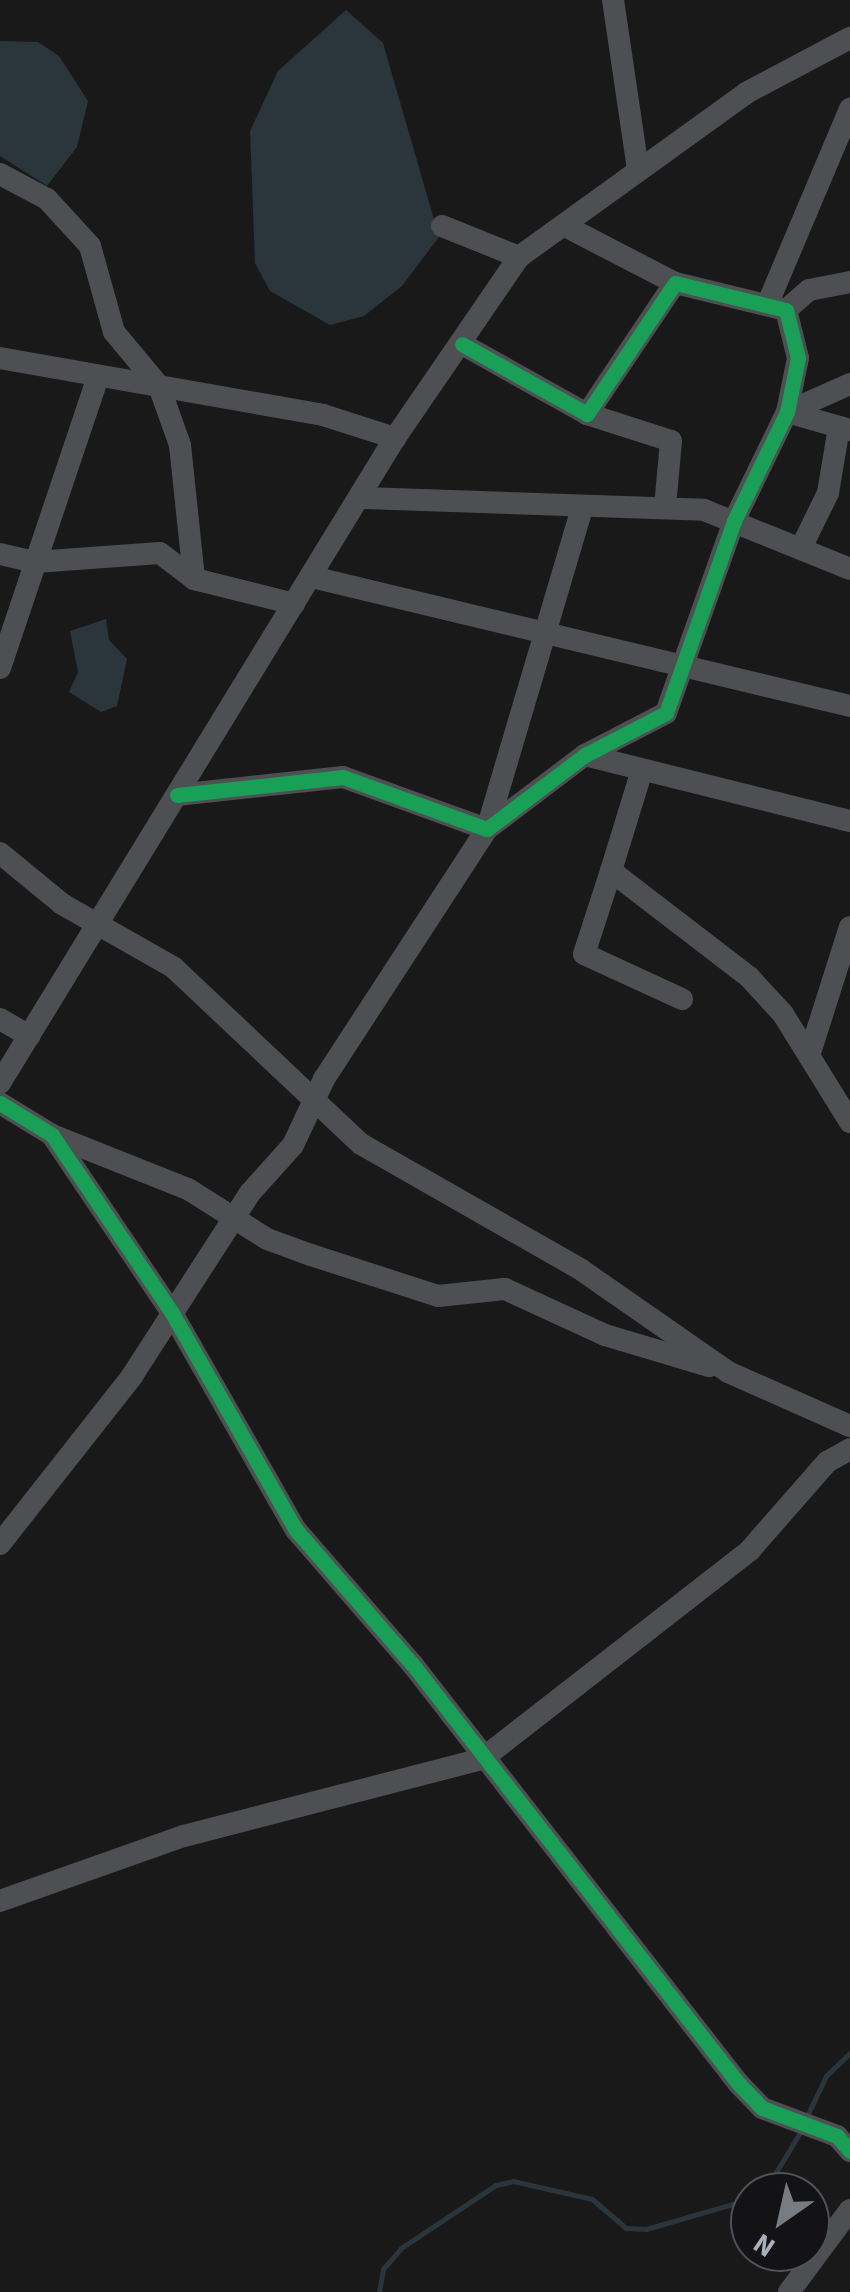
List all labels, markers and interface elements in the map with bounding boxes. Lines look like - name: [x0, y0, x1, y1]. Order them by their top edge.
- north arrow: [730, 2172, 830, 2272]
- text: N: [745, 2223, 783, 2267]

